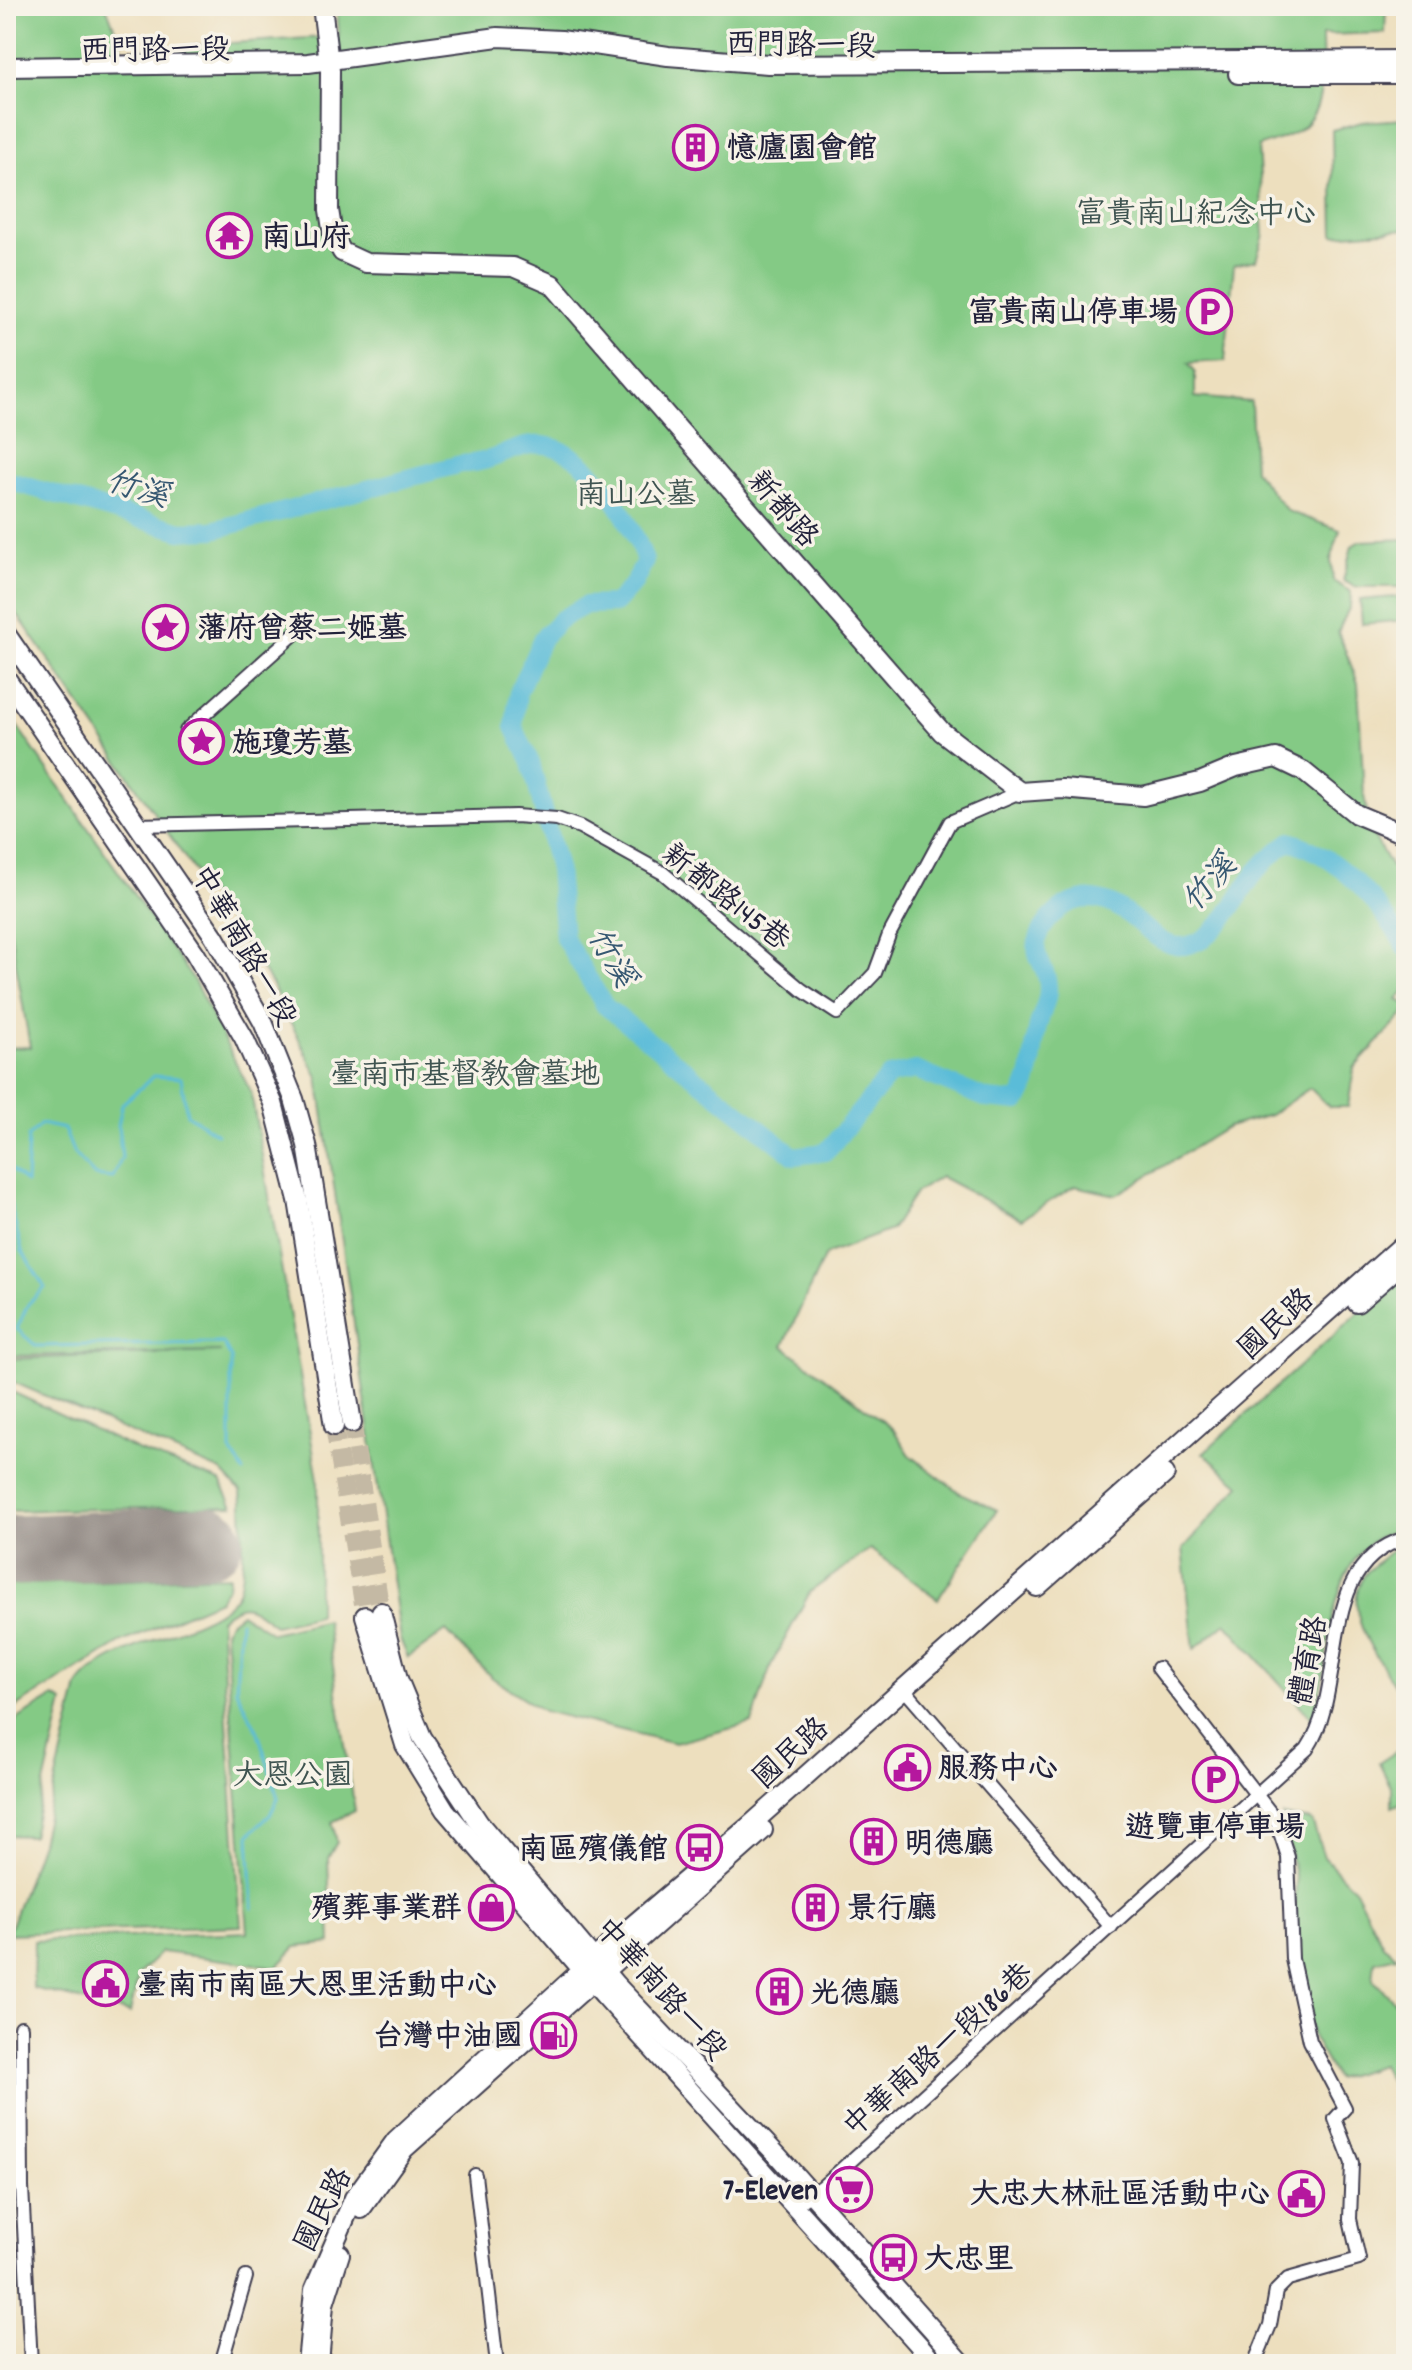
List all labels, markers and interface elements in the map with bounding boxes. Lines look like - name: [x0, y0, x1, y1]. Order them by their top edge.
- street label: 西門路一段: [726, 26, 876, 71]
- street label: 西門路一段: [80, 31, 230, 76]
- building icon: 憶廬園會館: [672, 123, 720, 171]
- place label: 憶廬園會館: [727, 130, 877, 173]
- park label: 富貴南山紀念中心: [1076, 195, 1316, 238]
- temple icon: 南山府: [206, 212, 254, 260]
- place label: 南山府: [261, 219, 351, 262]
- parking icon: 富貴南山停車場: [1185, 287, 1233, 335]
- place label: 富貴南山停車場: [968, 294, 1178, 337]
- water label: 竹溪: [100, 461, 176, 523]
- street label: 新都路: [735, 463, 826, 559]
- park label: 南山公墓: [576, 476, 696, 519]
- place icon: 藩府曾蔡二姬墓: [142, 603, 190, 651]
- place label: 藩府曾蔡二姬墓: [197, 610, 407, 653]
- place icon: 施瓊芳墓: [177, 718, 225, 766]
- place label: 施瓊芳墓: [232, 725, 352, 768]
- street label: 新都路145巷: [651, 836, 798, 964]
- water label: 竹溪: [1173, 845, 1251, 925]
- street label: 中華南路一段: [177, 859, 305, 1036]
- water label: 竹溪: [573, 919, 646, 1000]
- park label: 臺南市基督教會墓地: [330, 1056, 600, 1099]
- street label: 國民路: [1230, 1280, 1326, 1372]
- street label: 體育路: [1282, 1613, 1341, 1709]
- street label: 國民路: [745, 1709, 841, 1801]
- public building icon: 服務中心: [883, 1743, 931, 1791]
- place label: 服務中心: [938, 1750, 1058, 1793]
- parking icon: 遊覽車停車場: [1191, 1756, 1239, 1804]
- park label: 大恩公園: [233, 1757, 353, 1800]
- place label: 遊覽車停車場: [1125, 1809, 1305, 1852]
- building icon: 明德廳: [849, 1818, 897, 1866]
- bus stop icon: 南區殯儀館: [675, 1824, 723, 1872]
- place label: 明德廳: [904, 1825, 994, 1868]
- place label: 南區殯儀館: [518, 1831, 668, 1874]
- shop icon: 殯葬事業群: [468, 1883, 516, 1931]
- building icon: 景行廳: [792, 1883, 840, 1931]
- place label: 殯葬事業群: [311, 1890, 461, 1933]
- place label: 景行廳: [847, 1890, 937, 1933]
- street label: 中華南路一段: [582, 1910, 735, 2072]
- street label: 中華南路一段186巷: [835, 1955, 1045, 2150]
- public building icon: 臺南市南區大恩里活動中心: [82, 1960, 130, 2008]
- place label: 臺南市南區大恩里活動中心: [137, 1967, 497, 2010]
- building icon: 光德廳: [755, 1968, 803, 2016]
- place label: 光德廳: [810, 1975, 900, 2018]
- fuel station icon: 台灣中油國: [530, 2011, 578, 2059]
- place label: 台灣中油國: [373, 2018, 523, 2061]
- street label: 國民路: [286, 2161, 366, 2261]
- supermarket icon: 7-Eleven: [825, 2165, 873, 2213]
- public building icon: 大忠大林社區活動中心: [1277, 2169, 1325, 2217]
- place label: 7-Eleven: [723, 2172, 818, 2215]
- place label: 大忠大林社區活動中心: [970, 2176, 1270, 2219]
- bus stop icon: 大忠里: [869, 2234, 917, 2282]
- place label: 大忠里: [924, 2241, 1014, 2284]

